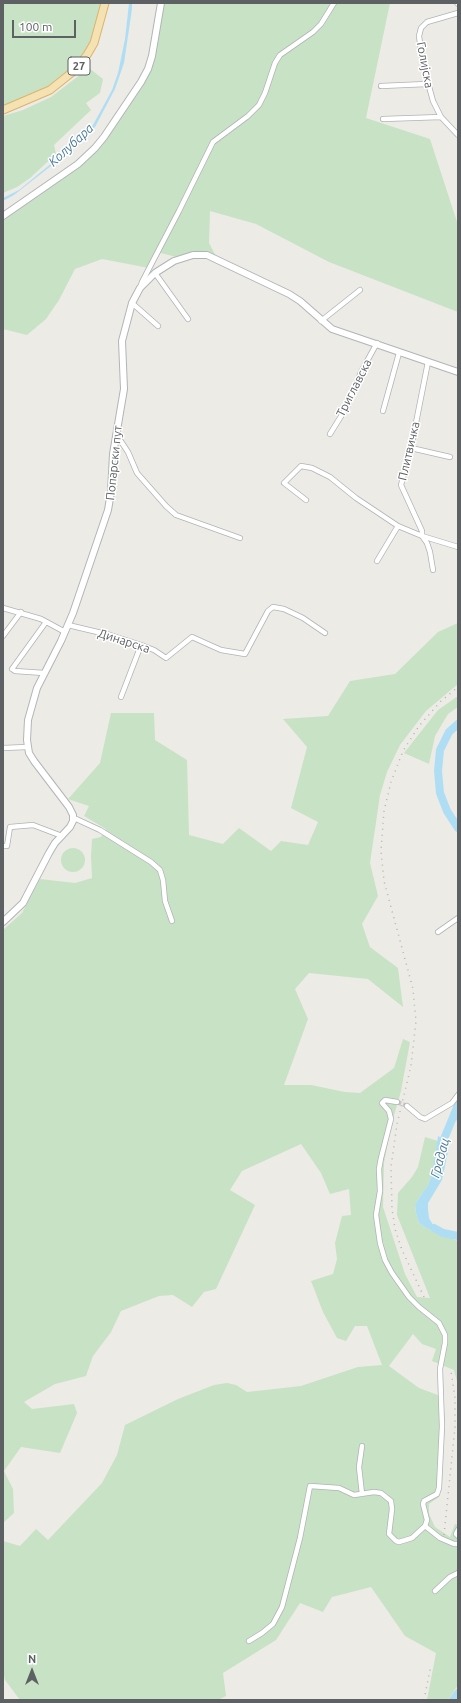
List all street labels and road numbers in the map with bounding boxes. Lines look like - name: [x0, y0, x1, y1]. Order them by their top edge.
- street label: Голијска: [413, 41, 437, 89]
- road number: 27: [68, 57, 90, 75]
- street label: Триглавска: [333, 357, 375, 419]
- street label: Плитвичка: [395, 420, 423, 482]
- street label: Попарски пут: [103, 425, 125, 501]
- street label: Динарска: [96, 626, 152, 656]

